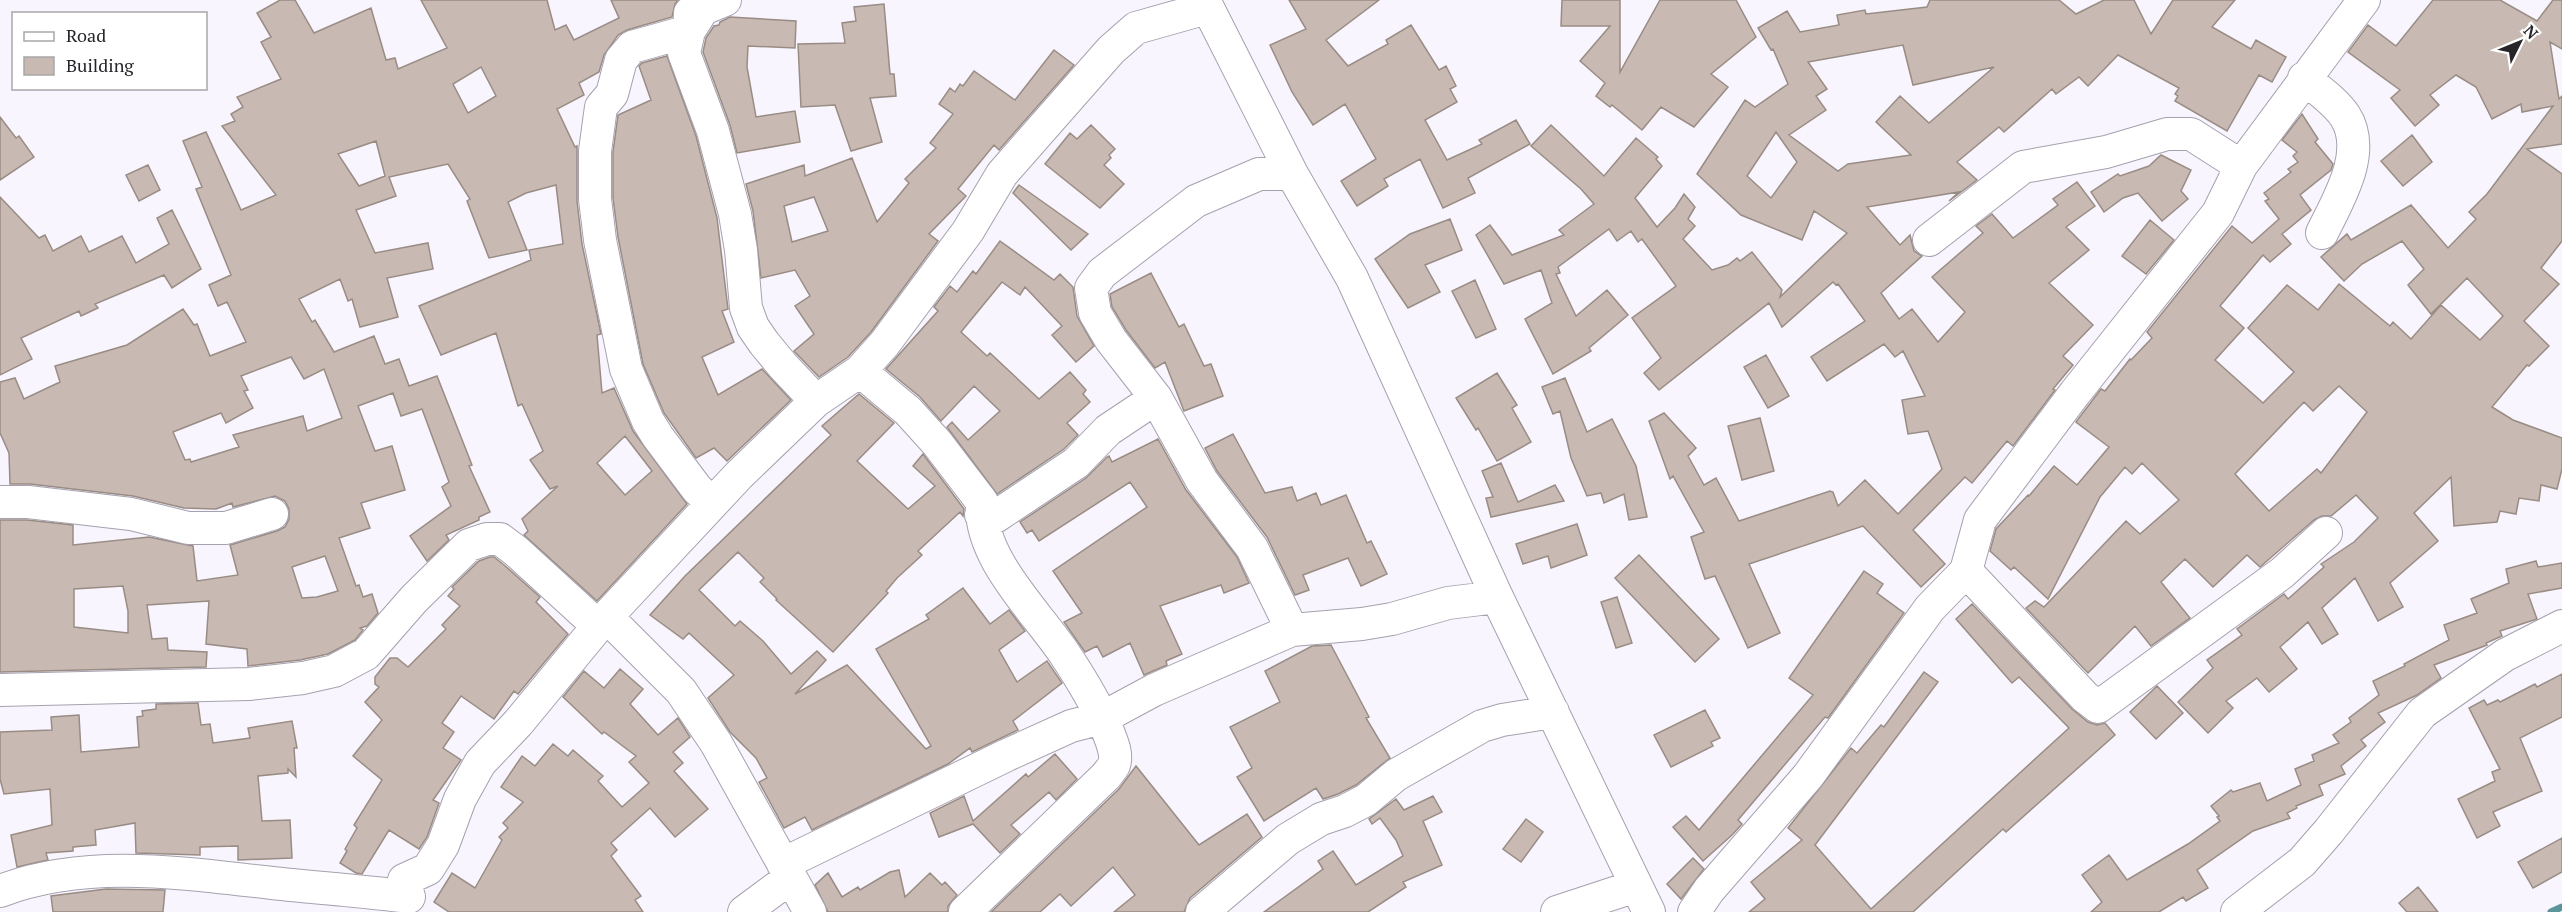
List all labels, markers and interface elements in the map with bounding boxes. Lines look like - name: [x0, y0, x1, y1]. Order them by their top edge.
- legend: [12, 12, 207, 90]
- north arrow: [2490, 12, 2550, 72]
- text: N: [2519, 20, 2543, 44]
- text: Road: [66, 23, 106, 47]
- text: Building: [66, 53, 134, 77]

